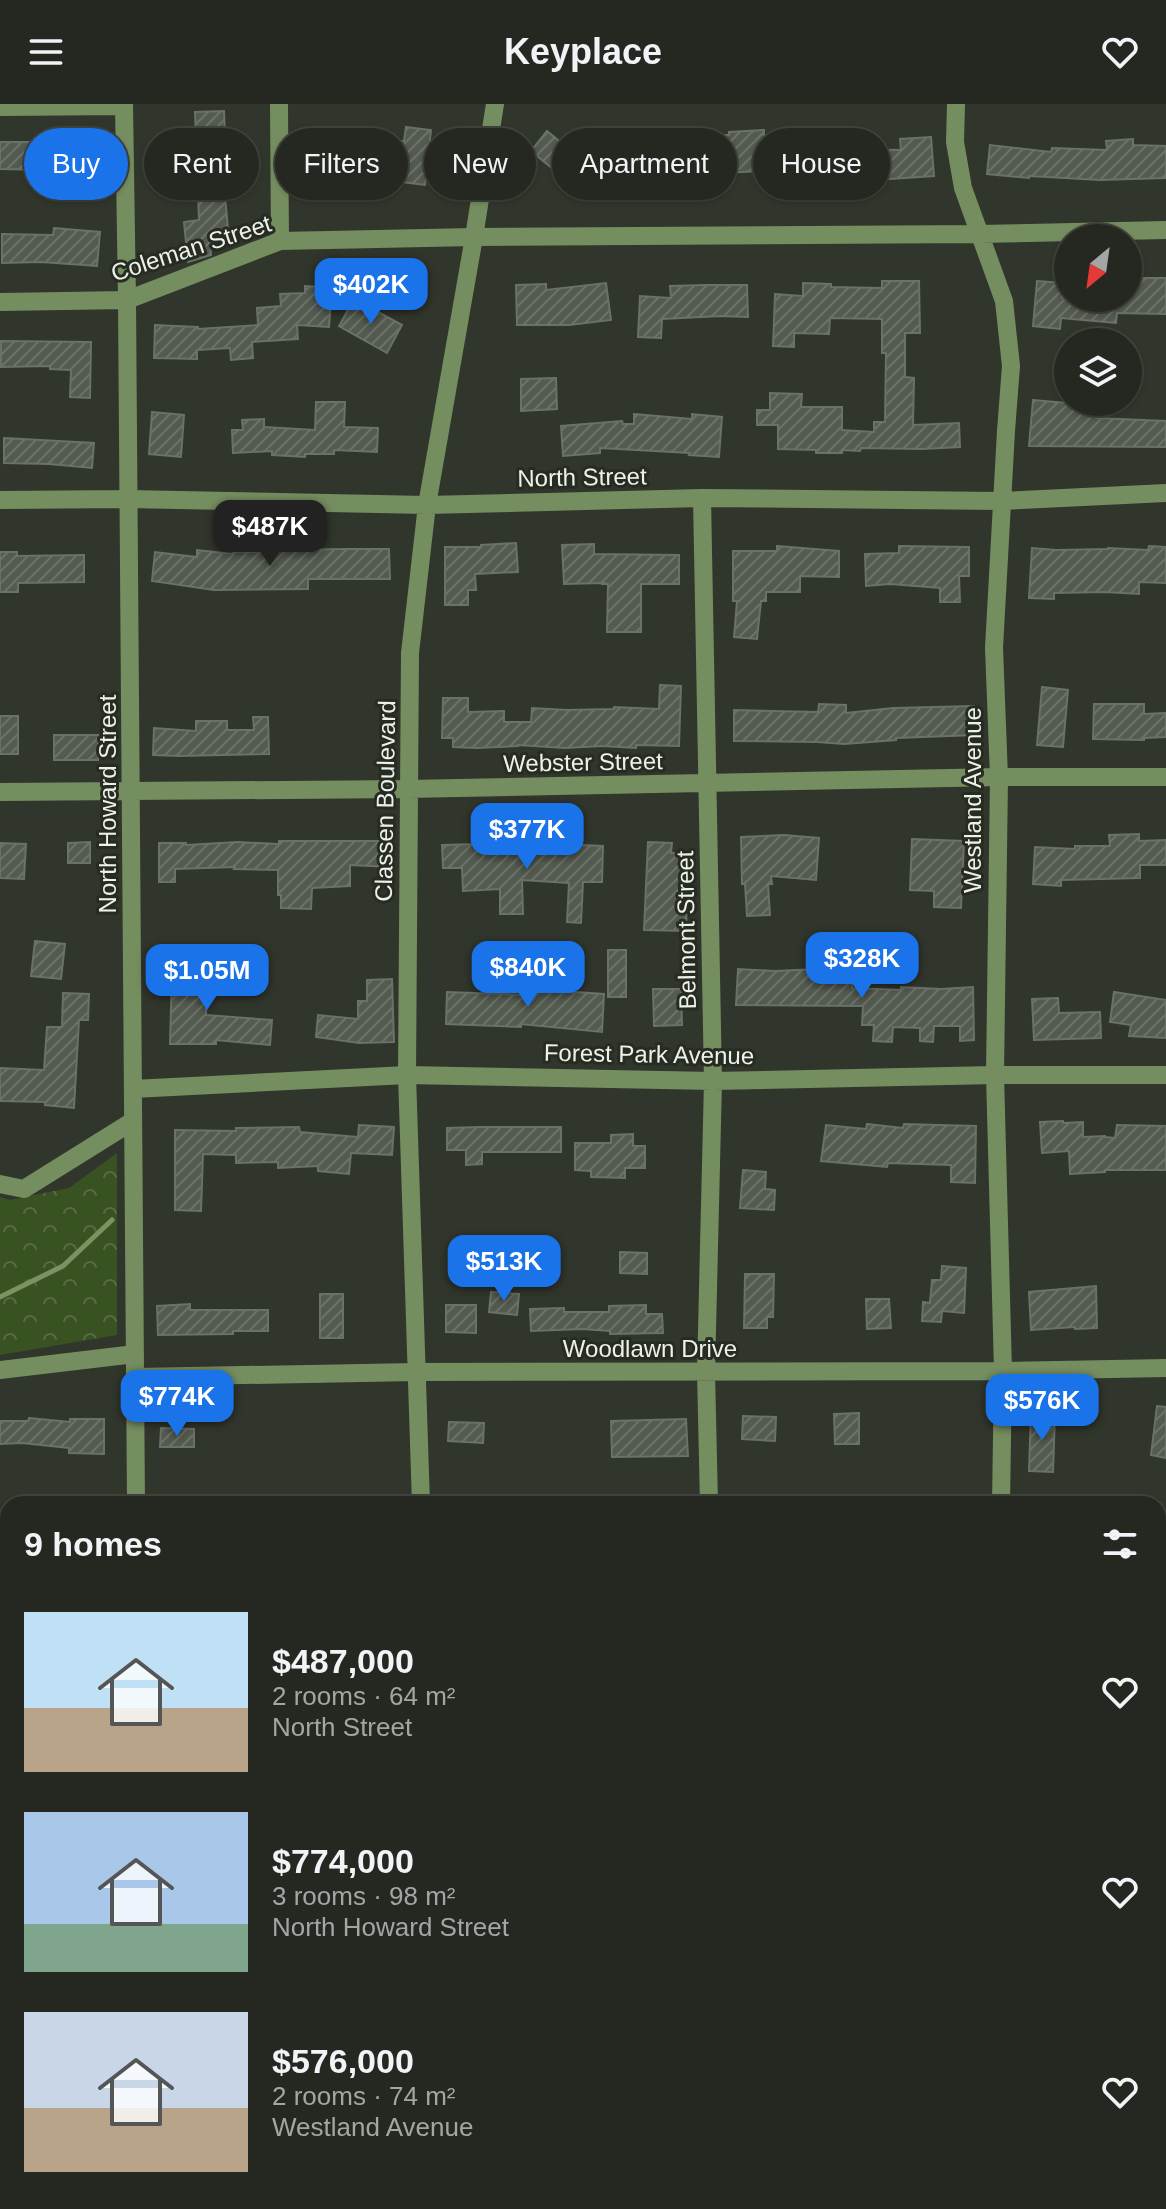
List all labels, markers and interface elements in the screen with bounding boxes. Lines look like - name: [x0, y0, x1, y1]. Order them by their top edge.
- icon: menu: [24, 30, 68, 74]
- icon: heart: [1098, 30, 1142, 74]
- text: Keyplace: [504, 31, 662, 72]
- chip: Buy: [24, 128, 128, 200]
- chip: Rent: [144, 128, 259, 200]
- chip: Filters: [275, 128, 408, 200]
- chip: New: [424, 128, 536, 200]
- chip: Apartment: [552, 128, 737, 200]
- chip: House: [753, 128, 890, 200]
- street label: Coleman Street: [108, 209, 275, 287]
- north arrow: [1054, 224, 1142, 312]
- map controls: [1054, 224, 1142, 416]
- pin: $402K: [315, 258, 427, 326]
- text: $402K: [333, 269, 409, 299]
- button: layers: [1054, 328, 1142, 416]
- street label: North Street: [517, 462, 647, 492]
- pin: $487K: [214, 500, 326, 568]
- text: $487K: [232, 511, 308, 541]
- street label: North Howard Street: [94, 694, 121, 913]
- street label: Classen Boulevard: [370, 700, 400, 902]
- street label: Westland Avenue: [959, 707, 986, 893]
- street label: Webster Street: [503, 747, 663, 777]
- pin: $377K: [471, 803, 583, 871]
- text: $377K: [489, 814, 565, 844]
- street label: Belmont Street: [671, 850, 701, 1010]
- pin: $328K: [806, 932, 918, 1000]
- pin: $840K: [472, 941, 584, 1009]
- text: $328K: [824, 943, 900, 973]
- pin: $1.05M: [142, 944, 272, 1012]
- text: $840K: [490, 952, 566, 982]
- text: $1.05M: [164, 955, 250, 985]
- street label: Forest Park Avenue: [544, 1039, 754, 1069]
- pin: $513K: [448, 1235, 560, 1303]
- text: $513K: [466, 1246, 542, 1276]
- street label: Woodlawn Drive: [563, 1335, 737, 1362]
- pin: $774K: [121, 1370, 233, 1438]
- pin: $576K: [986, 1374, 1098, 1442]
- text: $774K: [139, 1381, 215, 1411]
- text: $576K: [1004, 1385, 1080, 1415]
- icon: filters: [1098, 1522, 1142, 1566]
- text: 9 homes: [24, 1525, 162, 1563]
- text: $487,000: [272, 1642, 414, 1680]
- icon: home: [88, 1644, 184, 1740]
- icon: heart: [1098, 1670, 1142, 1714]
- text: 2 rooms · 64 m²: [272, 1681, 456, 1711]
- text: North Street: [272, 1712, 412, 1742]
- text: $774,000: [272, 1842, 414, 1880]
- icon: home: [88, 1844, 184, 1940]
- icon: heart: [1098, 1870, 1142, 1914]
- text: 3 rooms · 98 m²: [272, 1881, 456, 1911]
- text: North Howard Street: [272, 1912, 509, 1942]
- text: $576,000: [272, 2042, 414, 2080]
- icon: home: [88, 2044, 184, 2140]
- icon: heart: [1098, 2070, 1142, 2114]
- text: 2 rooms · 74 m²: [272, 2081, 456, 2111]
- text: Westland Avenue: [272, 2112, 473, 2142]

